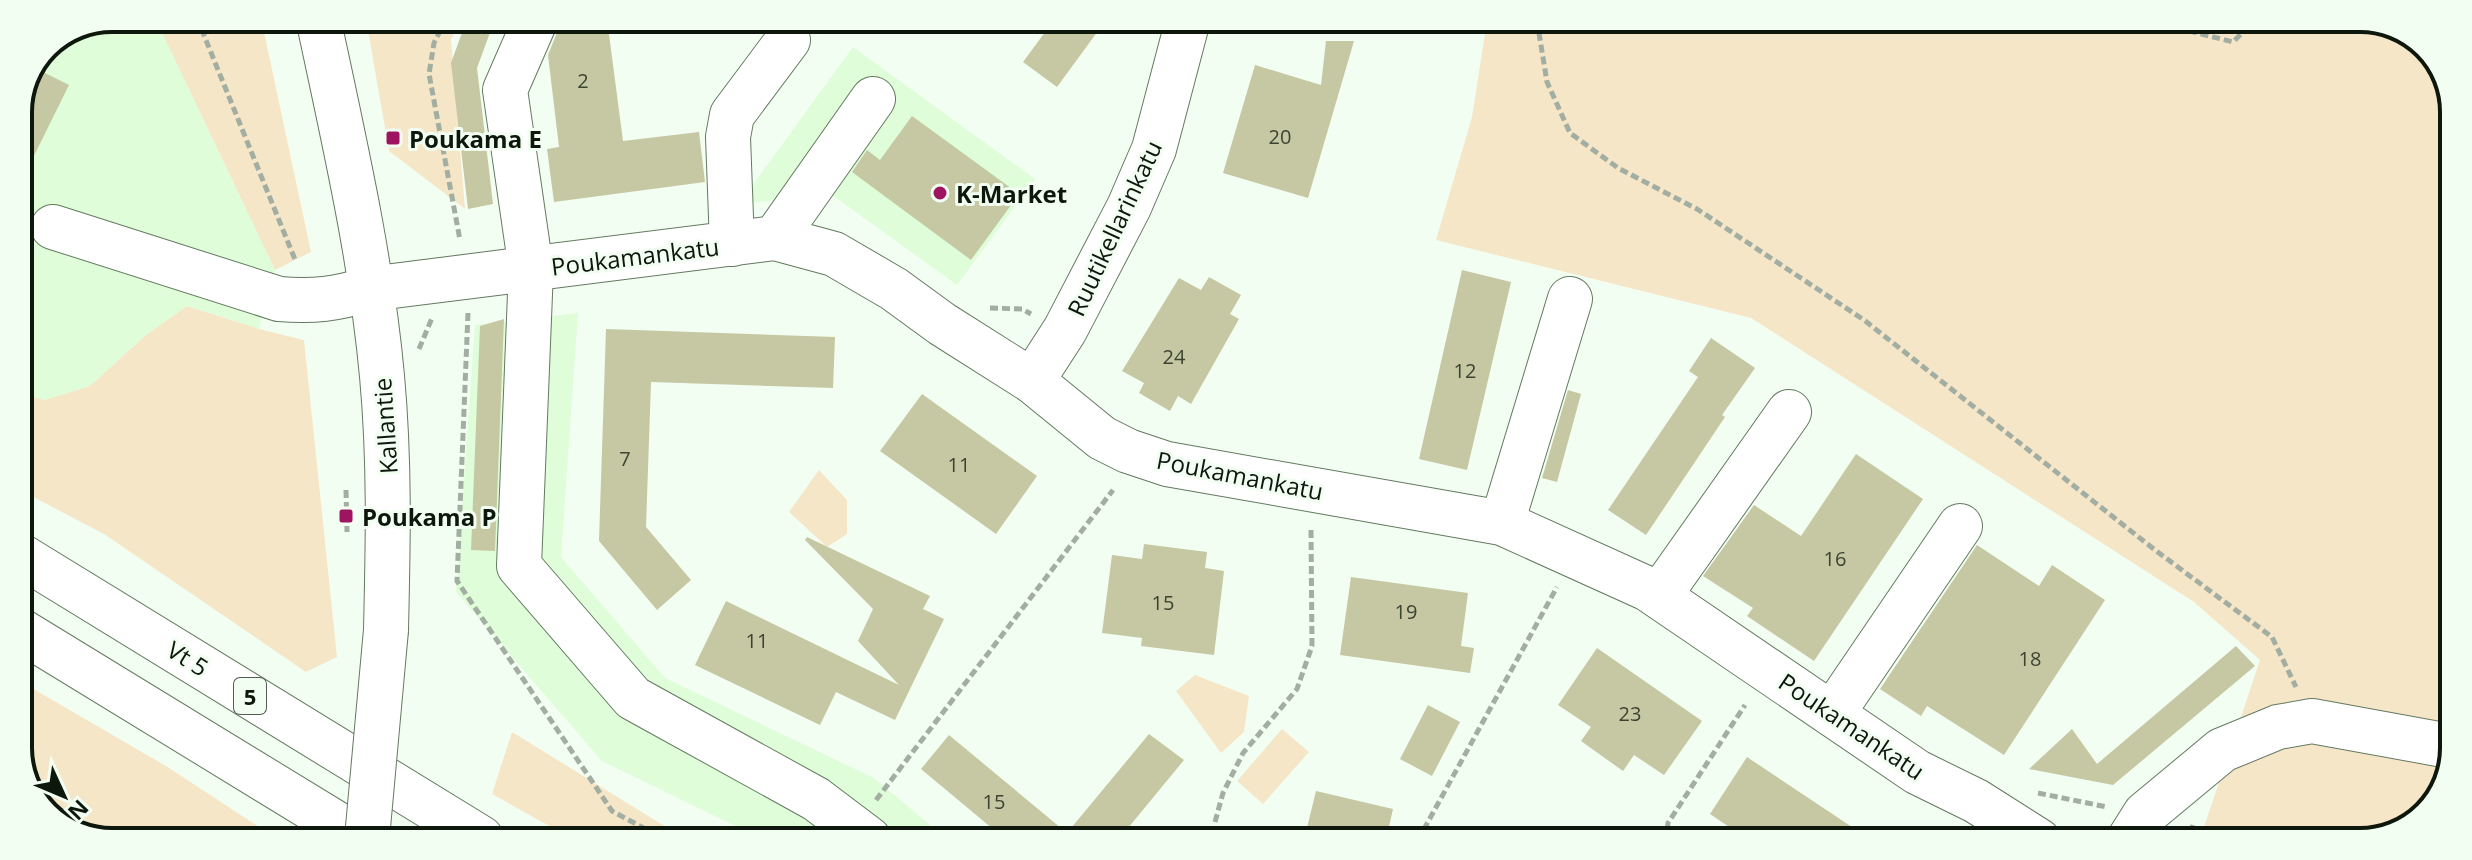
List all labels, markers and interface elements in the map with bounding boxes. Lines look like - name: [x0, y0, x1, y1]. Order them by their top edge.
- house number: 2: [577, 67, 589, 94]
- place label: Poukama E: [409, 122, 542, 155]
- house number: 20: [1269, 123, 1291, 150]
- marker: Poukama E: [384, 129, 402, 147]
- street label: Ruutikellarinkatu: [1059, 135, 1169, 321]
- place label: K-Market: [956, 177, 1067, 210]
- marker: K-Market: [931, 184, 949, 202]
- street label: Poukamankatu: [549, 229, 721, 283]
- house number: 24: [1163, 343, 1186, 370]
- house number: 12: [1454, 357, 1476, 384]
- street label: Kallantie: [365, 377, 405, 475]
- street label: Poukamankatu: [1154, 443, 1326, 507]
- house number: 7: [619, 445, 631, 472]
- house number: 11: [948, 451, 970, 478]
- place label: Poukama P: [362, 500, 496, 533]
- marker: Poukama P: [337, 507, 355, 525]
- house number: 16: [1824, 545, 1846, 572]
- house number: 15: [1152, 589, 1174, 616]
- house number: 19: [1395, 598, 1417, 625]
- house number: 11: [746, 627, 768, 654]
- street label: Vt 5: [161, 633, 215, 683]
- house number: 18: [2019, 645, 2041, 672]
- street label: Poukamankatu: [1773, 665, 1931, 787]
- road number: 5: [234, 678, 266, 714]
- house number: 23: [1619, 700, 1641, 727]
- north arrow: [24, 756, 104, 836]
- house number: 15: [983, 788, 1005, 815]
- text: N: [62, 794, 96, 827]

